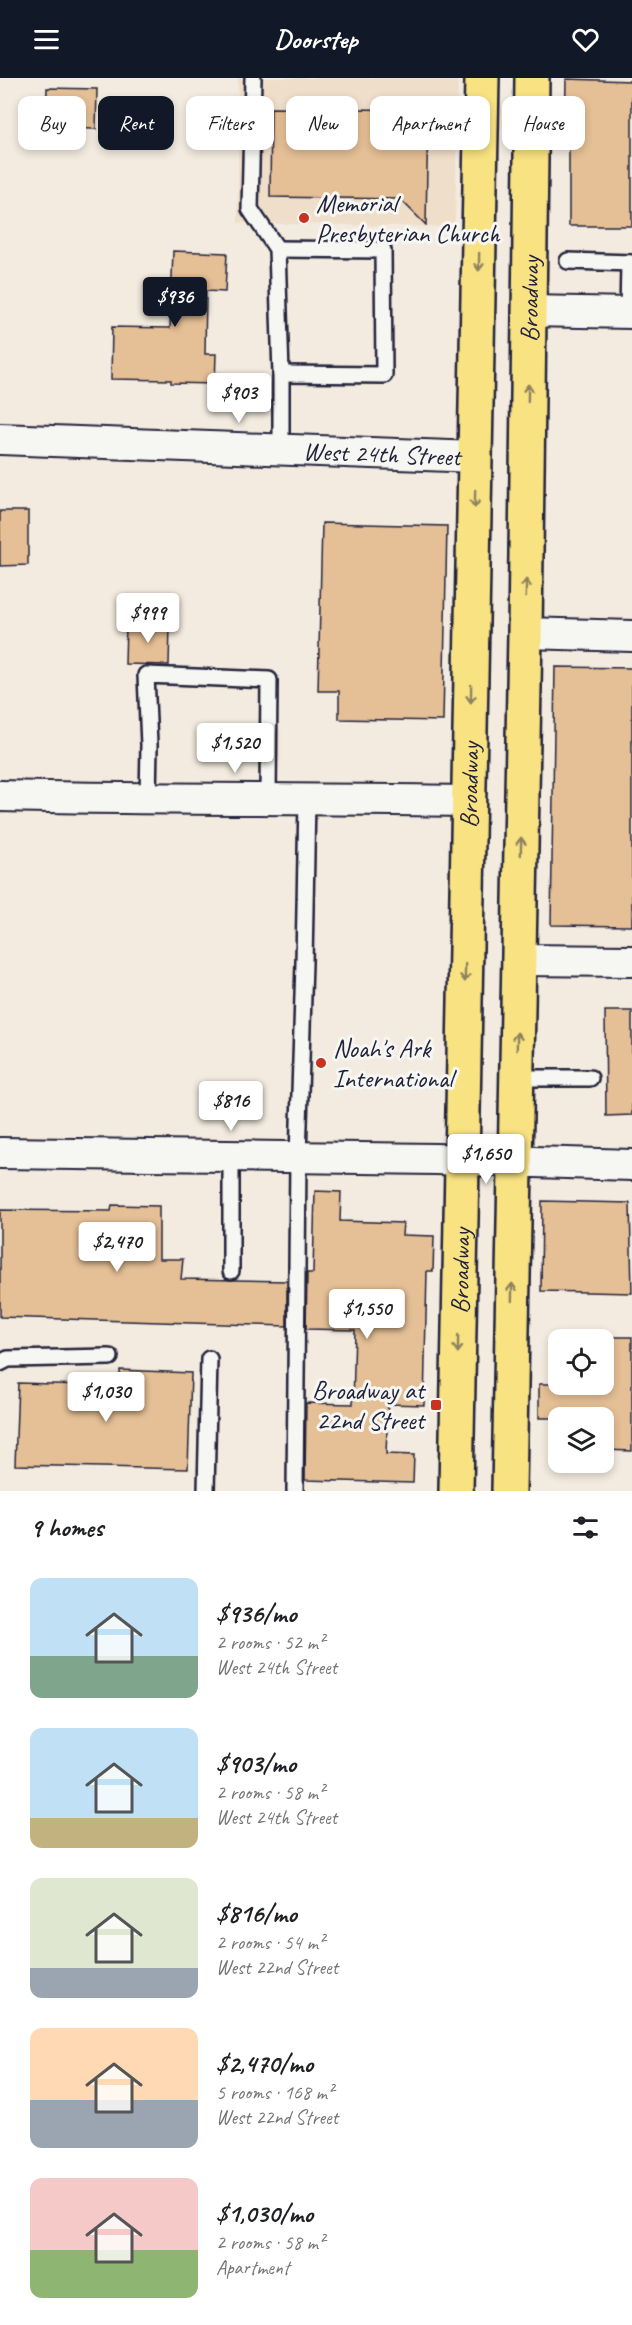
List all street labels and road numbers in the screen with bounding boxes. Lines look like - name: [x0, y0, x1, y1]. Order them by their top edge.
- street label: Broadway: [512, 254, 546, 342]
- street label: West 24th Street: [302, 434, 463, 473]
- street label: Broadway: [452, 740, 486, 828]
- street label: Broadway: [443, 1226, 477, 1314]

